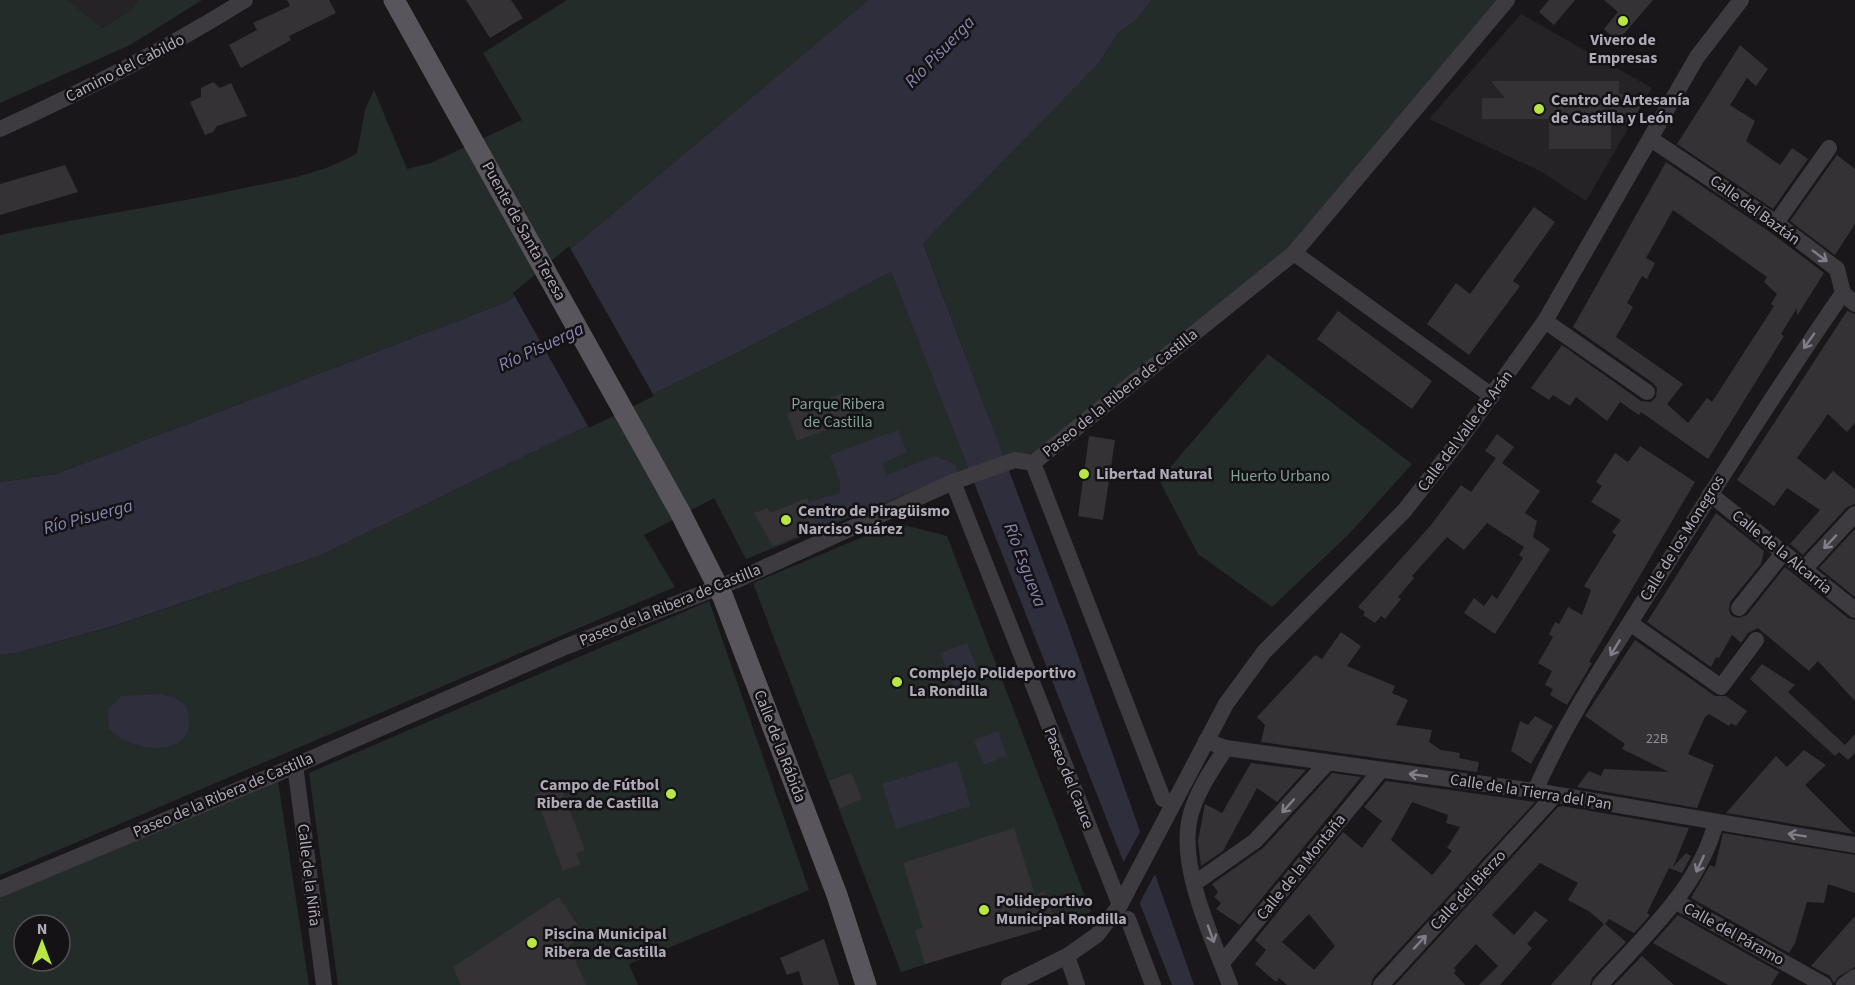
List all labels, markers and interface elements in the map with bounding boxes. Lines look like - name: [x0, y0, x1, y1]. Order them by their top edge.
- water label: Río Pisuerga: [899, 10, 981, 94]
- marker: Vivero de Empresas: [1616, 14, 1630, 28]
- street label: Camino del Cabildo: [62, 29, 188, 107]
- place label: Vivero de Empresas: [1589, 29, 1657, 69]
- place label: Centro de Artesanía de Castilla y León: [1551, 89, 1690, 129]
- marker: Centro de Artesanía de Castilla y León: [1532, 102, 1546, 116]
- street label: Puente de Santa Teresa: [477, 157, 571, 305]
- street label: Calle del Baztán: [1705, 170, 1805, 250]
- one-way arrow: [1811, 250, 1827, 263]
- water label: Río Pisuerga: [494, 316, 588, 378]
- street label: Paseo de la Ribera de Castilla: [1038, 323, 1202, 463]
- one-way arrow: [1803, 333, 1816, 350]
- street label: Calle del Valle de Arán: [1412, 366, 1518, 496]
- park label: Parque Ribera de Castilla: [791, 393, 885, 433]
- place label: Libertad Natural: [1096, 463, 1212, 485]
- park label: Huerto Urbano: [1230, 465, 1330, 487]
- marker: Libertad Natural: [1077, 467, 1091, 481]
- street label: Calle de los Monegros: [1634, 471, 1730, 605]
- water label: Río Pisuerga: [40, 493, 136, 541]
- place label: Centro de Piragüismo Narciso Suárez: [798, 500, 950, 540]
- street label: Calle de la Alcarria: [1727, 505, 1837, 599]
- marker: Centro de Piragüismo Narciso Suárez: [779, 513, 793, 527]
- water label: Río Esgueva: [997, 519, 1053, 611]
- one-way arrow: [1822, 534, 1837, 549]
- street label: Paseo de la Ribera de Castilla: [576, 559, 764, 651]
- one-way arrow: [1609, 639, 1621, 656]
- place label: Complejo Polideportivo La Rondilla: [909, 662, 1076, 702]
- marker: Complejo Polideportivo La Rondilla: [890, 675, 904, 689]
- street label: Calle de la Rábida: [748, 687, 812, 805]
- street label: Paseo del Cauce: [1039, 724, 1099, 832]
- house number: 22B: [1646, 729, 1668, 749]
- street label: Paseo de la Ribera de Castilla: [130, 747, 316, 843]
- street label: Calle de la Tierra del Pan: [1448, 768, 1614, 816]
- one-way arrow: [1409, 770, 1428, 781]
- place label: Campo de Fútbol Ribera de Castilla: [536, 774, 659, 814]
- marker: Campo de Fútbol Ribera de Castilla: [664, 787, 678, 801]
- one-way arrow: [1281, 799, 1295, 814]
- street label: Calle de la Montaña: [1251, 809, 1351, 925]
- street label: Calle de la Niña: [292, 823, 326, 927]
- one-way arrow: [1788, 830, 1808, 841]
- street label: Calle del Bierzo: [1425, 845, 1511, 935]
- one-way arrow: [1694, 854, 1705, 873]
- place label: Polideportivo Municipal Rondilla: [996, 890, 1127, 930]
- street label: Calle del Páramo: [1680, 897, 1788, 971]
- marker: Polideportivo Municipal Rondilla: [977, 903, 991, 917]
- north arrow: [12, 913, 72, 973]
- text: N: [37, 918, 47, 940]
- place label: Piscina Municipal Ribera de Castilla: [544, 923, 667, 963]
- one-way arrow: [1207, 924, 1218, 943]
- one-way arrow: [1413, 935, 1427, 950]
- marker: Piscina Municipal Ribera de Castilla: [525, 936, 539, 950]

